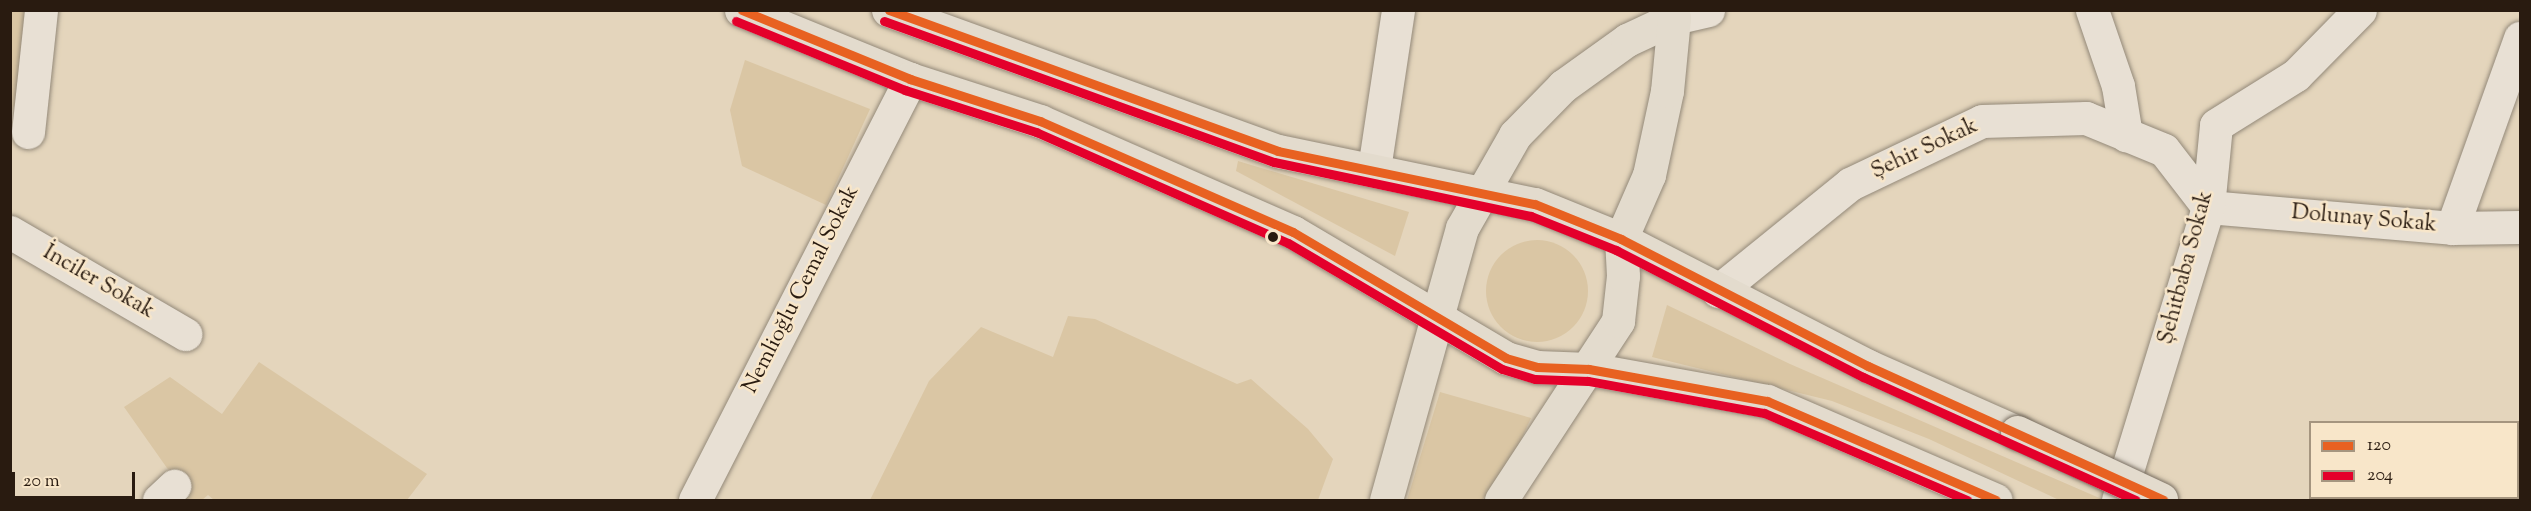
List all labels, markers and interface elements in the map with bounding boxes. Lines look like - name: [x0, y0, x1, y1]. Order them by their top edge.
- street label: Şehir Sokak: [1868, 114, 1982, 186]
- street label: Nemlioğlu Cemal Sokak: [738, 182, 866, 398]
- street label: Şehitbaba Sokak: [2154, 188, 2220, 348]
- street label: Dolunay Sokak: [2290, 201, 2438, 239]
- unlabelled marker: [1267, 231, 1279, 243]
- street label: İnciler Sokak: [38, 240, 158, 326]
- legend: [2309, 421, 2519, 499]
- text: 120: [2367, 433, 2391, 459]
- scale bar: [15, 460, 138, 498]
- text: 204: [2367, 463, 2393, 489]
- text: 20 m: [23, 469, 60, 495]

